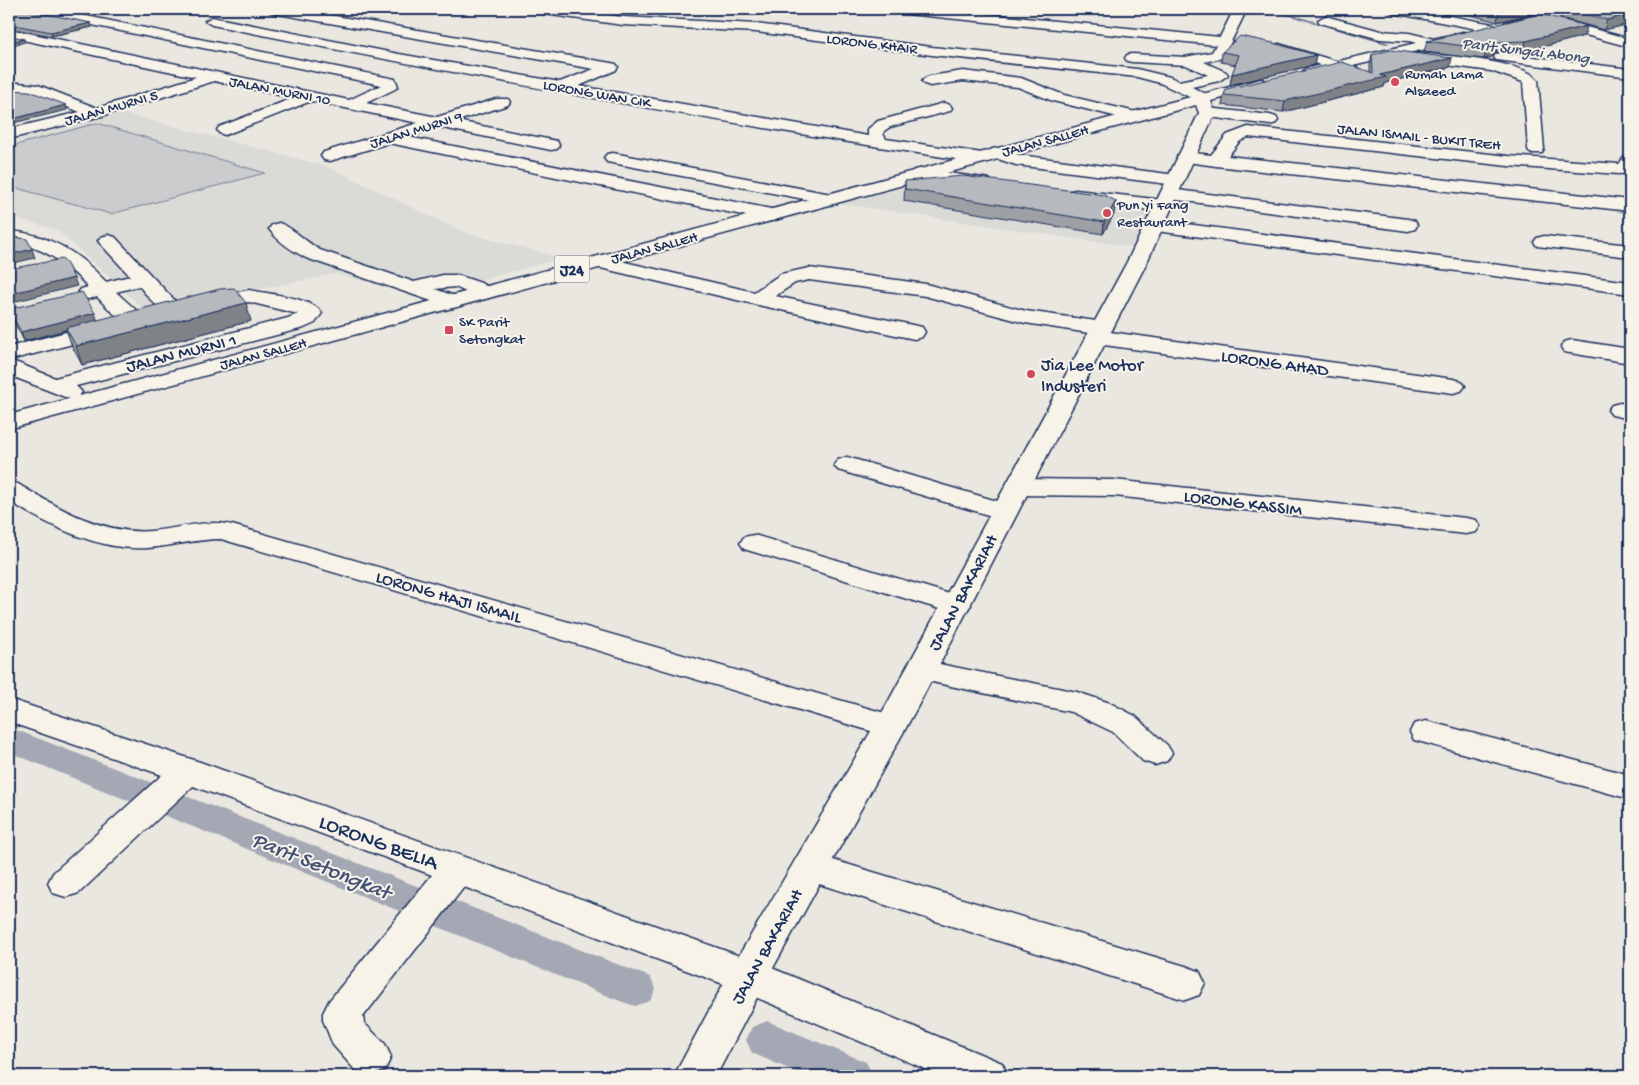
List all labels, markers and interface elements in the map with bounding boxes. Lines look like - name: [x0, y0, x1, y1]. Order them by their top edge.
- street label: LORONG KHAIR: [825, 30, 919, 60]
- water label: Parit Sungai Abong: [1461, 35, 1591, 70]
- place label: Rumah Lama Alsaeed: [1405, 66, 1484, 101]
- street label: JALAN MURNI 10: [227, 73, 332, 111]
- marker: Rumah Lama Alsaeed: [1389, 76, 1401, 88]
- street label: LORONG WAN CIK: [541, 77, 654, 114]
- street label: JALAN MURNI 5: [63, 87, 160, 131]
- street label: JALAN MURNI 9: [368, 108, 466, 154]
- street label: JALAN ISMAIL - BUKIT TREH: [1336, 120, 1502, 156]
- street label: JALAN SALLEH: [1000, 122, 1091, 162]
- place label: Pun Yi Fang Restaurant: [1116, 197, 1188, 232]
- marker: Pun Yi Fang Restaurant: [1101, 207, 1113, 219]
- street label: JALAN SALLEH: [609, 229, 700, 269]
- road number: J24: [554, 255, 590, 282]
- place label: SK Parit Setongkat: [459, 314, 526, 349]
- marker: SK Parit Setongkat: [443, 324, 455, 336]
- street label: JALAN MURNI 1: [124, 331, 239, 378]
- street label: JALAN SALLEH: [218, 335, 309, 375]
- street label: LORONG AHAD: [1220, 347, 1330, 382]
- place label: Jia Lee Motor Industeri: [1041, 356, 1145, 398]
- marker: Jia Lee Motor Industeri: [1025, 368, 1037, 380]
- street label: LORONG KASSIM: [1182, 487, 1304, 522]
- street label: JALAN BAKARIAH: [925, 531, 1004, 655]
- street label: LORONG HAJI ISMAIL: [373, 568, 525, 630]
- street label: LORONG BELIA: [315, 811, 442, 878]
- water label: Parit Setongkat: [247, 828, 397, 909]
- street label: JALAN BAKARIAH: [728, 885, 809, 1008]

